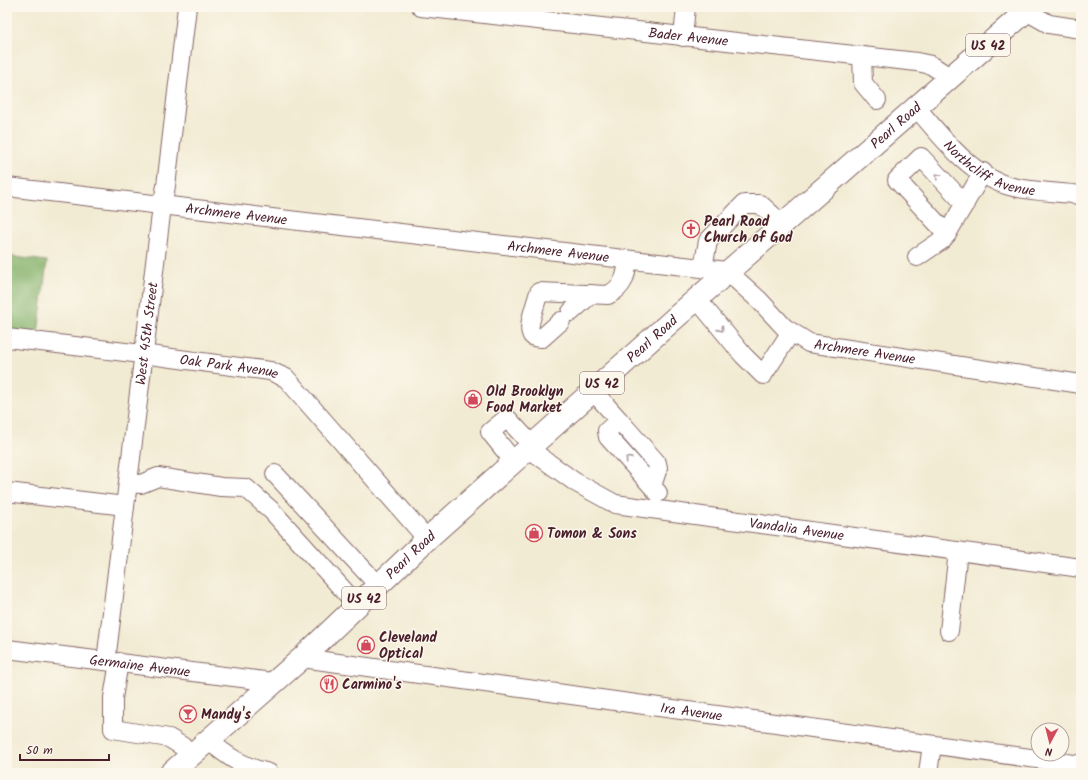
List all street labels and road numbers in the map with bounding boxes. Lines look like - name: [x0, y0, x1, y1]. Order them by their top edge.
- street label: Bader Avenue: [647, 22, 730, 53]
- road number: US 42: [966, 34, 1010, 56]
- street label: Pearl Road: [866, 97, 928, 155]
- street label: Northcliff Avenue: [938, 135, 1037, 203]
- street label: Archmere Avenue: [184, 198, 289, 232]
- street label: Archmere Avenue: [506, 235, 611, 269]
- street label: West 45th Street: [130, 280, 165, 386]
- street label: Pearl Road: [622, 310, 684, 368]
- street label: Archmere Avenue: [812, 334, 917, 371]
- street label: Oak Park Avenue: [178, 349, 283, 386]
- road number: US 42: [580, 372, 624, 394]
- street label: Vandalia Avenue: [748, 513, 846, 547]
- street label: Pearl Road: [381, 525, 442, 585]
- road number: US 42: [342, 587, 386, 609]
- street label: Germaine Avenue: [88, 649, 192, 684]
- street label: Ira Avenue: [659, 697, 724, 728]

